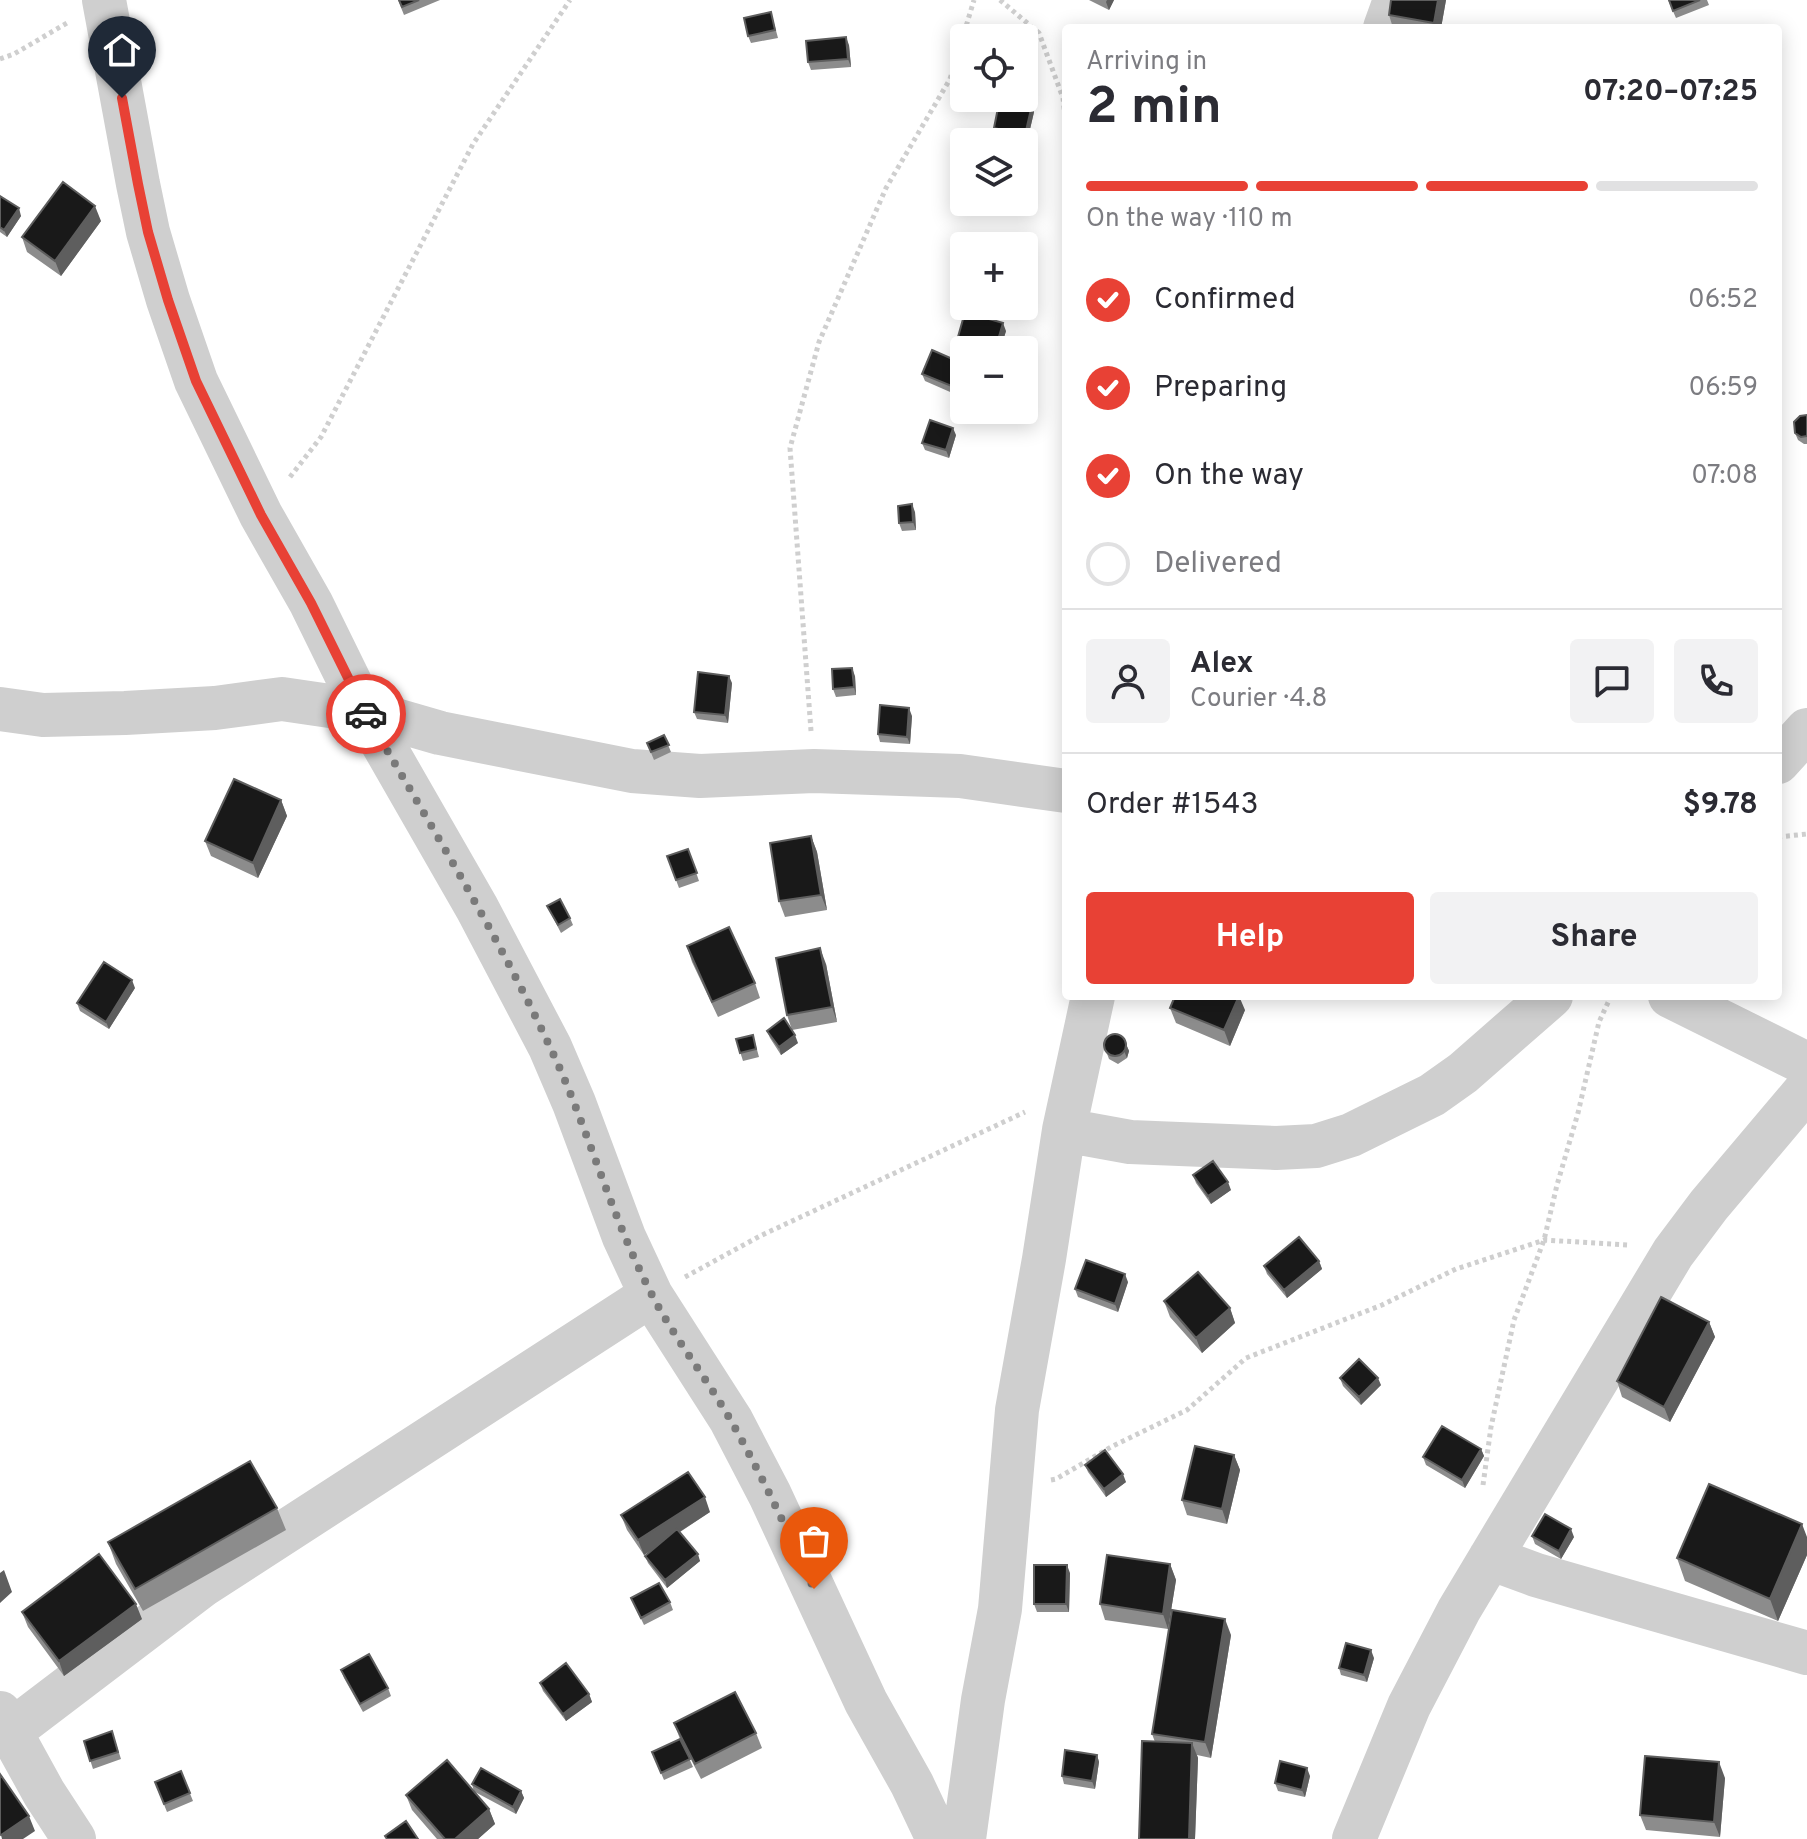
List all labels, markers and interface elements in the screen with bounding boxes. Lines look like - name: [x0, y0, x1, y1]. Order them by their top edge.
- pin: [88, 16, 156, 98]
- map controls: [950, 24, 1038, 424]
- button: locate: [950, 24, 1038, 112]
- icon: home: [100, 28, 144, 72]
- text: Arriving in: [1086, 46, 1207, 79]
- text: 07:20–07:25: [1583, 74, 1758, 111]
- text: 2 min: [1086, 76, 1222, 142]
- button: layers: [950, 128, 1038, 216]
- text: On the way · 110 m: [1086, 203, 1292, 236]
- button: +: [950, 232, 1038, 320]
- icon: check: [1086, 278, 1130, 322]
- text: Confirmed: [1154, 282, 1296, 319]
- text: 06:52: [1688, 284, 1758, 317]
- button: −: [950, 336, 1038, 424]
- icon: check: [1086, 366, 1130, 410]
- text: Preparing: [1154, 370, 1287, 407]
- text: 06:59: [1689, 372, 1758, 405]
- icon: check: [1086, 454, 1130, 498]
- text: On the way: [1154, 458, 1304, 495]
- text: 07:08: [1691, 460, 1758, 493]
- text: Delivered: [1154, 546, 1282, 583]
- button: person: [1086, 639, 1170, 723]
- button: chat: [1570, 639, 1654, 723]
- button: phone: [1674, 639, 1758, 723]
- text: Alex: [1190, 646, 1254, 683]
- courier: [326, 674, 406, 754]
- text: Courier · 4.8: [1190, 683, 1327, 716]
- icon: car: [344, 692, 388, 736]
- text: Order #1543: [1086, 787, 1259, 824]
- text: $9.78: [1683, 787, 1758, 824]
- button: Help: [1086, 892, 1414, 984]
- button: Share: [1430, 892, 1758, 984]
- pin: [780, 1507, 848, 1589]
- icon: bag: [792, 1519, 836, 1563]

